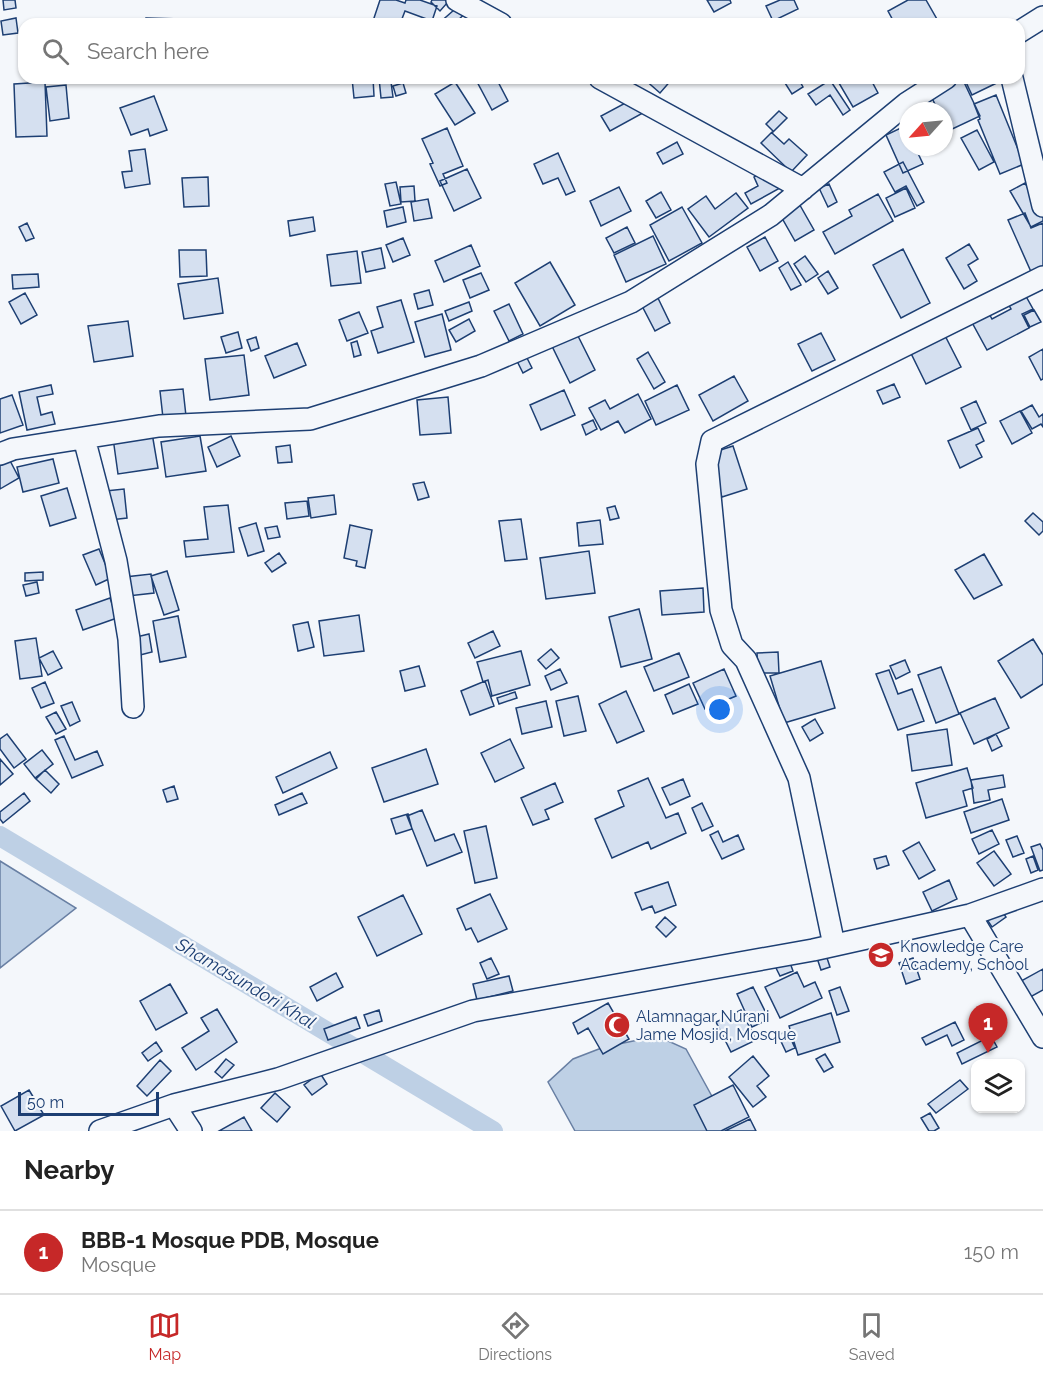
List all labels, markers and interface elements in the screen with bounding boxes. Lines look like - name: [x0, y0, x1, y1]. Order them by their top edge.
- search box: [18, 18, 1025, 84]
- icon: search: [39, 35, 72, 68]
- text: Search here: [87, 38, 209, 64]
- north arrow: [899, 102, 953, 156]
- your location: [705, 695, 734, 724]
- water label: Shamasundori Khal: [172, 933, 320, 1033]
- place label: Knowledge Care Academy, School: [900, 937, 1029, 974]
- school or university icon: Knowledge Care Academy, School: [866, 940, 896, 970]
- pin: 1: [968, 1004, 1008, 1053]
- place label: Alamnagar Nurani Jame Mosjid, Mosque: [636, 1007, 796, 1044]
- mosque icon: Alamnagar Nurani Jame Mosjid, Mosque: [602, 1010, 632, 1040]
- map controls: [971, 1059, 1025, 1113]
- button: layers: [971, 1059, 1025, 1113]
- scale bar: [18, 1089, 159, 1116]
- text: 50 m: [27, 1093, 64, 1112]
- text: Nearby: [24, 1155, 114, 1185]
- text: BBB-1 Mosque PDB, Mosque: [81, 1227, 379, 1253]
- text: 1: [39, 1240, 48, 1264]
- text: 150 m: [964, 1240, 1019, 1264]
- text: Mosque: [81, 1253, 156, 1277]
- tab: Map: [148, 1309, 181, 1364]
- tab: Directions: [478, 1309, 552, 1364]
- tab: Saved: [849, 1309, 895, 1364]

